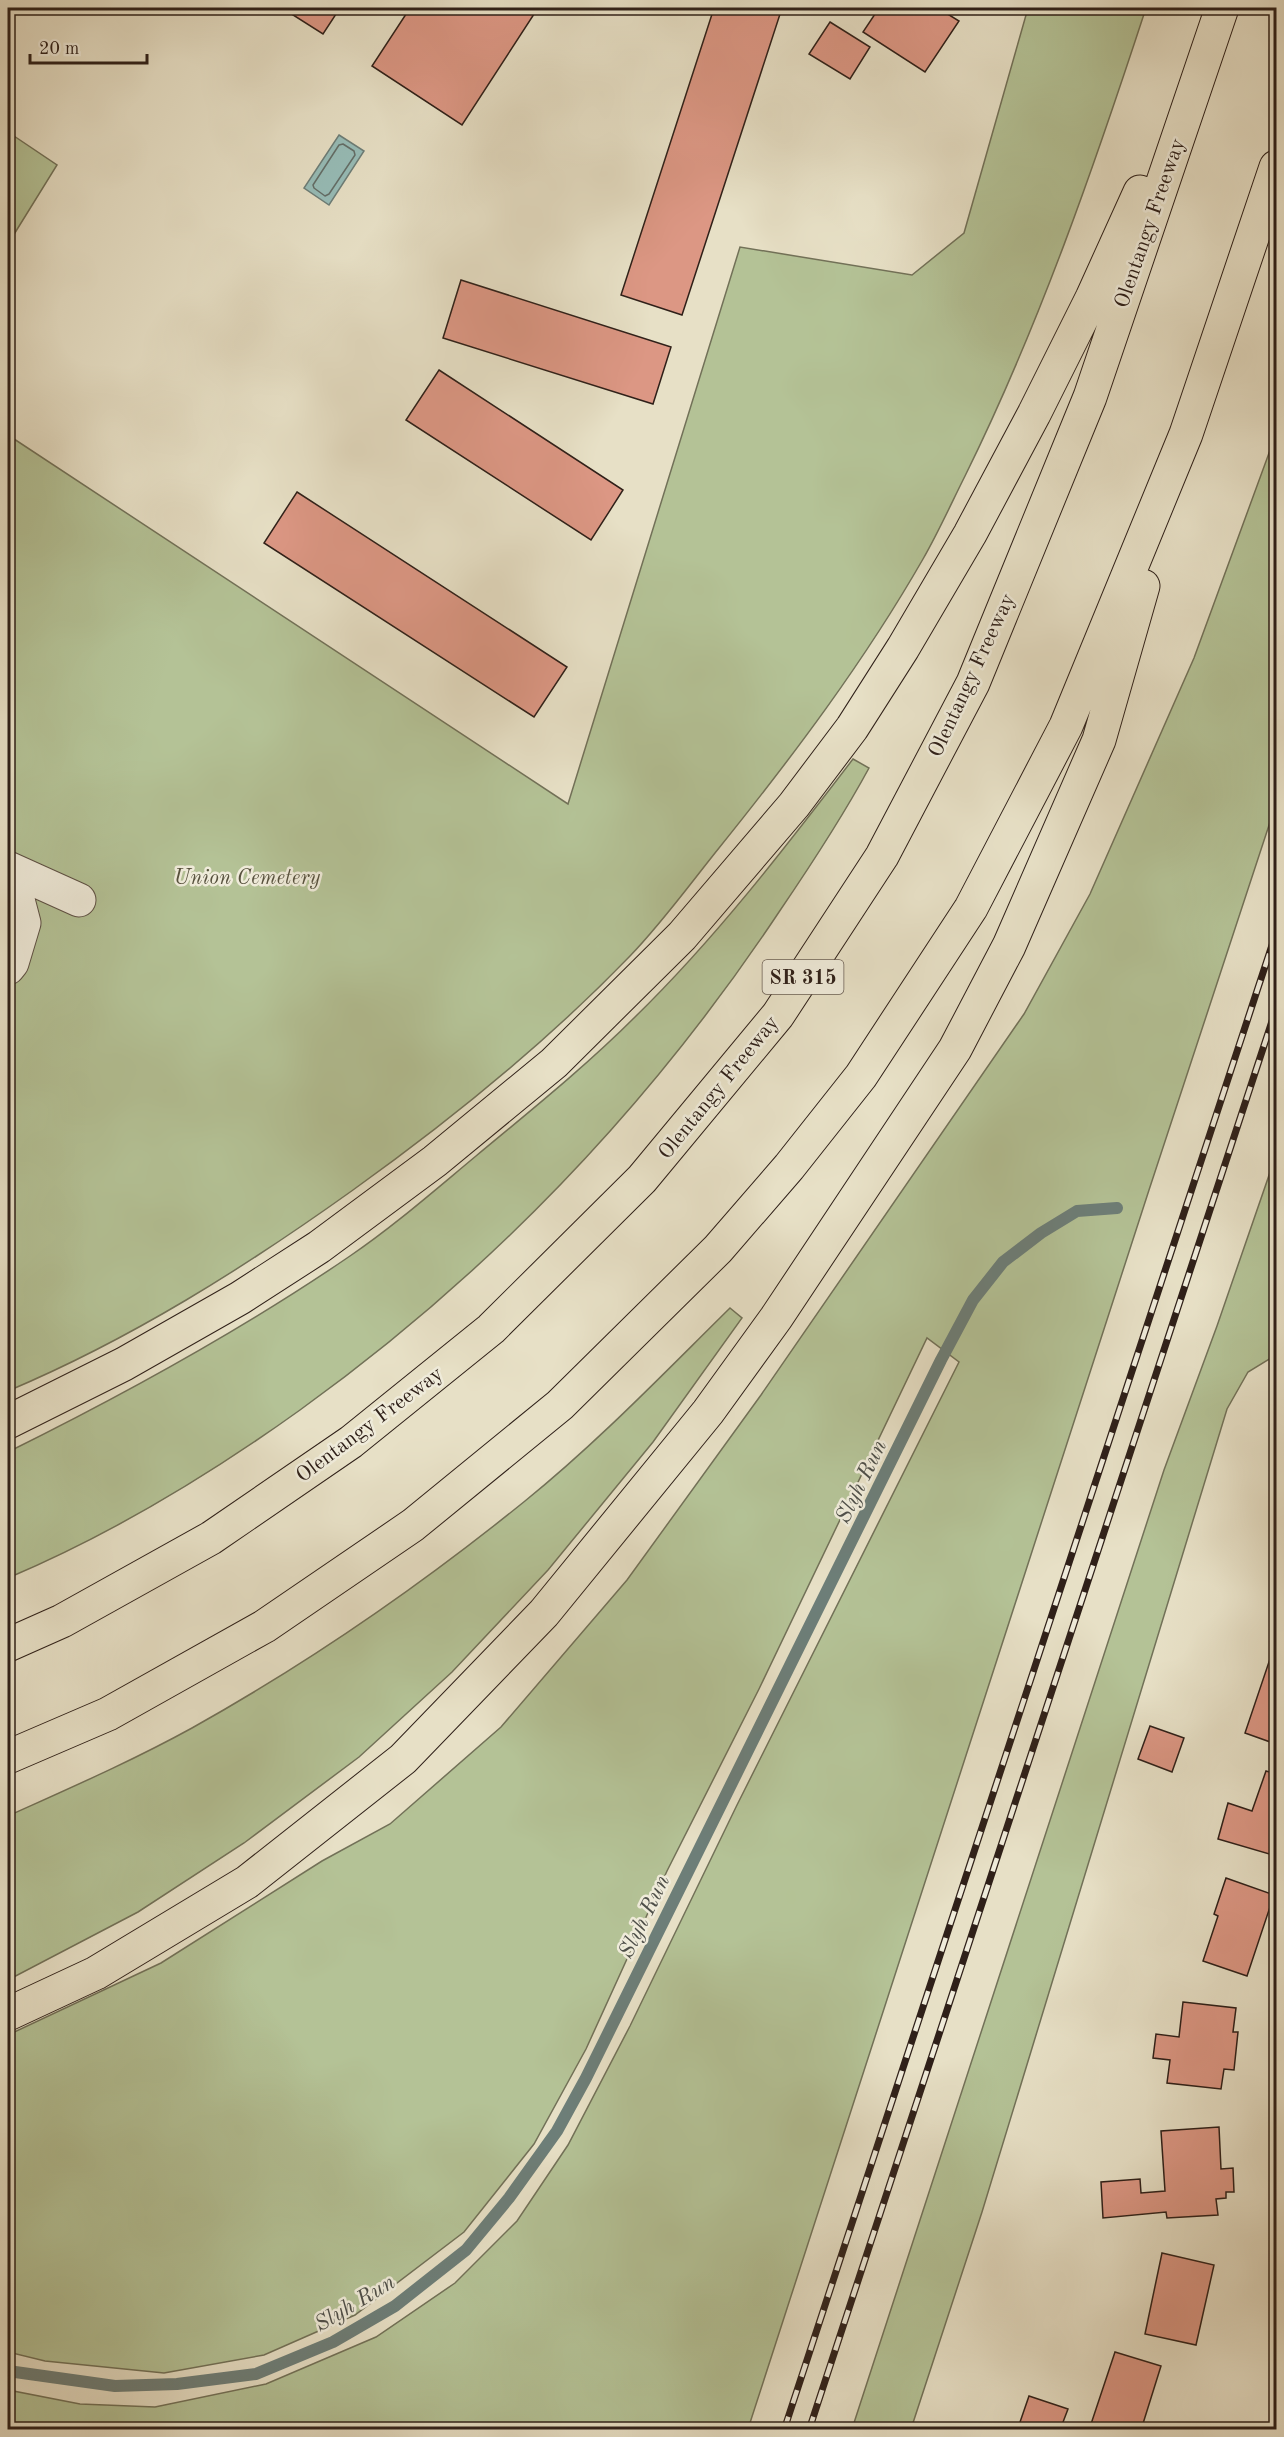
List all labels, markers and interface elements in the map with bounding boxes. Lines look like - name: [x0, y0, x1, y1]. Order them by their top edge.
- scale bar: [30, 27, 147, 65]
- text: 20 m: [39, 40, 79, 58]
- street label: Olentangy Freeway: [1112, 136, 1189, 311]
- street label: Olentangy Freeway: [925, 591, 1019, 761]
- park label: Union Cemetery: [174, 868, 320, 889]
- road number: SR 315: [762, 960, 844, 994]
- street label: Olentangy Freeway: [655, 1012, 783, 1164]
- street label: Olentangy Freeway: [293, 1363, 447, 1487]
- water label: Slyh Run: [832, 1436, 892, 1527]
- water label: Slyh Run: [615, 1871, 675, 1962]
- water label: Slyh Run: [311, 2271, 400, 2336]

